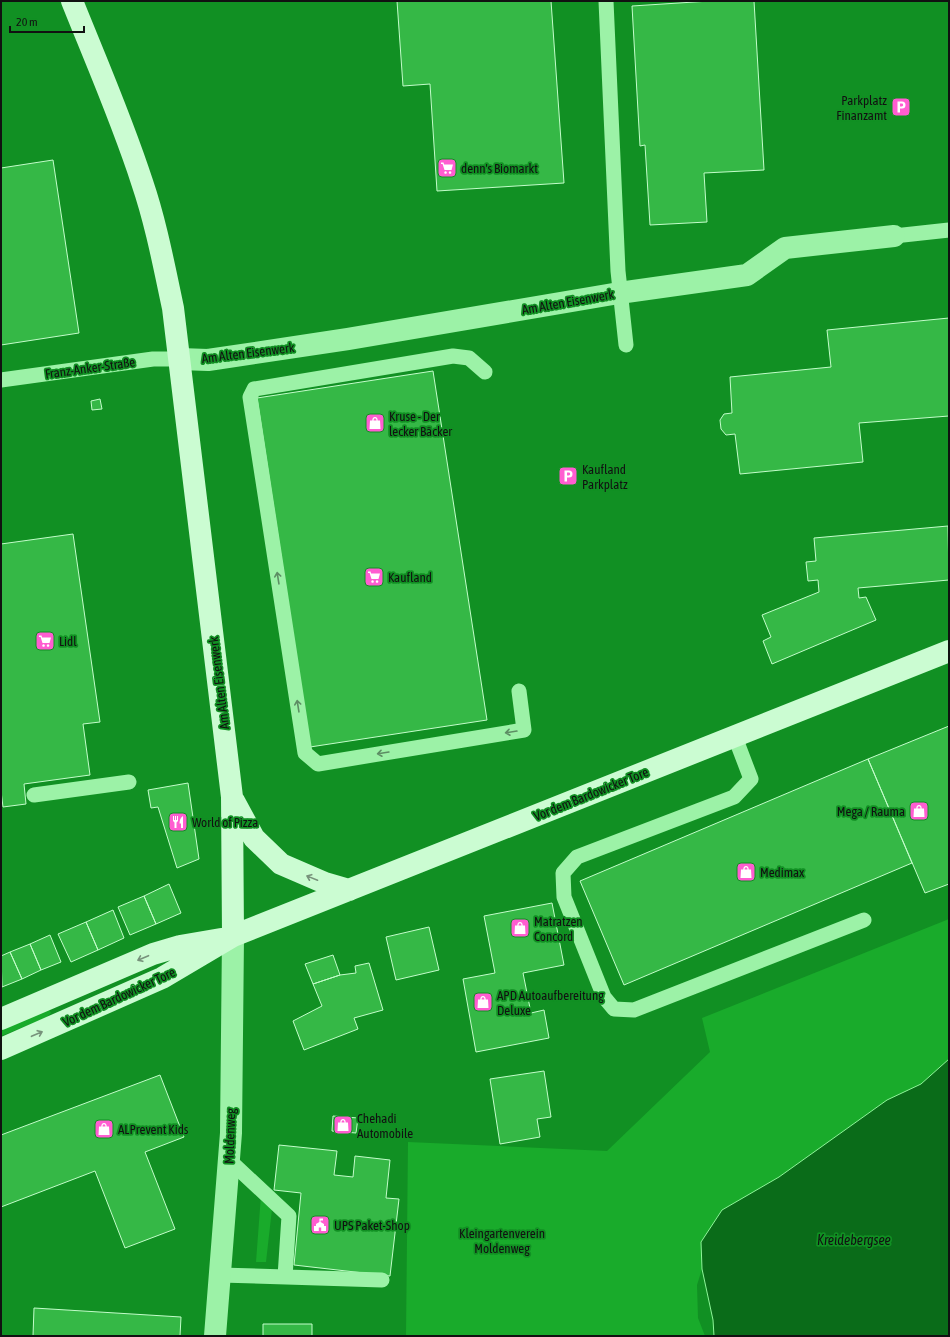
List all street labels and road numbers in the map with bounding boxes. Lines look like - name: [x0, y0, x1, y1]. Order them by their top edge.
- street label: Am Alten Eisenwerk: [521, 286, 616, 317]
- street label: Am Alten Eisenwerk: [201, 340, 296, 366]
- street label: Franz-Anker-Straße: [44, 354, 136, 382]
- street label: Am Alten Eisenwerk: [206, 635, 232, 730]
- street label: Vor dem Bardowicker Tore: [531, 764, 651, 824]
- street label: Vor dem Bardowicker Tore: [60, 964, 178, 1030]
- street label: Moldenweg: [222, 1108, 238, 1164]

